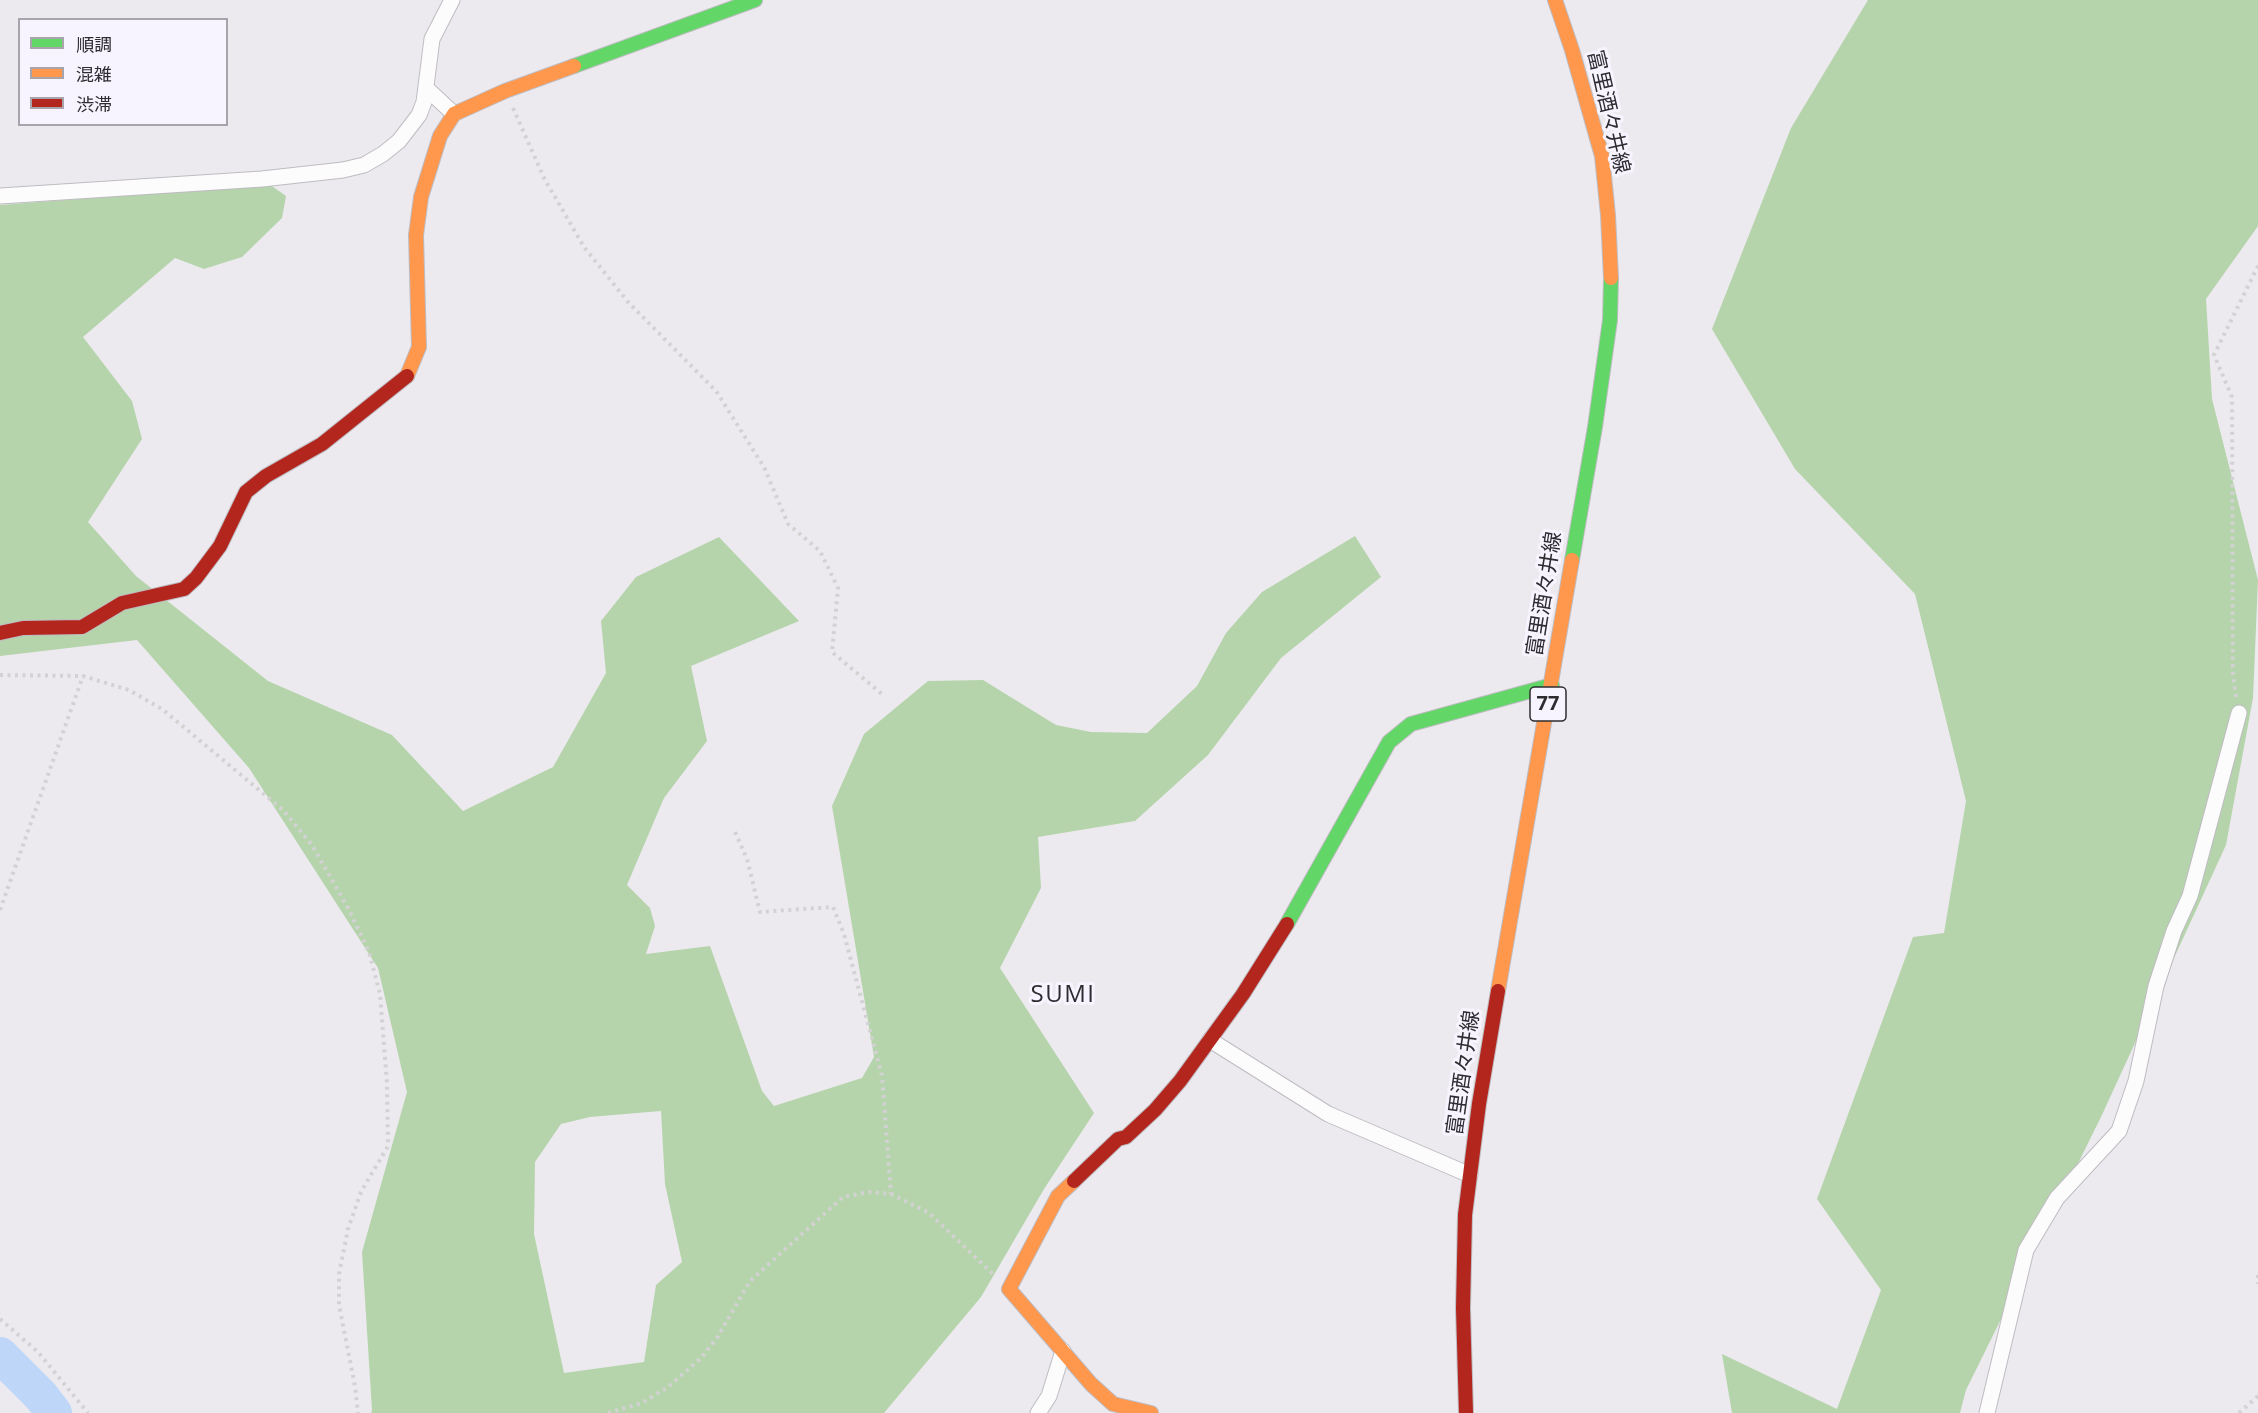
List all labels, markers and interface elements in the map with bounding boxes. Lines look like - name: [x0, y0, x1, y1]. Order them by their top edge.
- legend: [18, 18, 228, 126]
- text: 順調: [76, 32, 112, 56]
- street label: 富里酒々井線: [1582, 48, 1634, 176]
- text: 混雑: [76, 62, 112, 86]
- text: 渋滞: [76, 92, 112, 116]
- street label: 富里酒々井線: [1523, 530, 1567, 658]
- road number: 77: [1530, 687, 1566, 721]
- district label: SUMI: [1031, 981, 1095, 1009]
- street label: 富里酒々井線: [1443, 1009, 1485, 1137]

